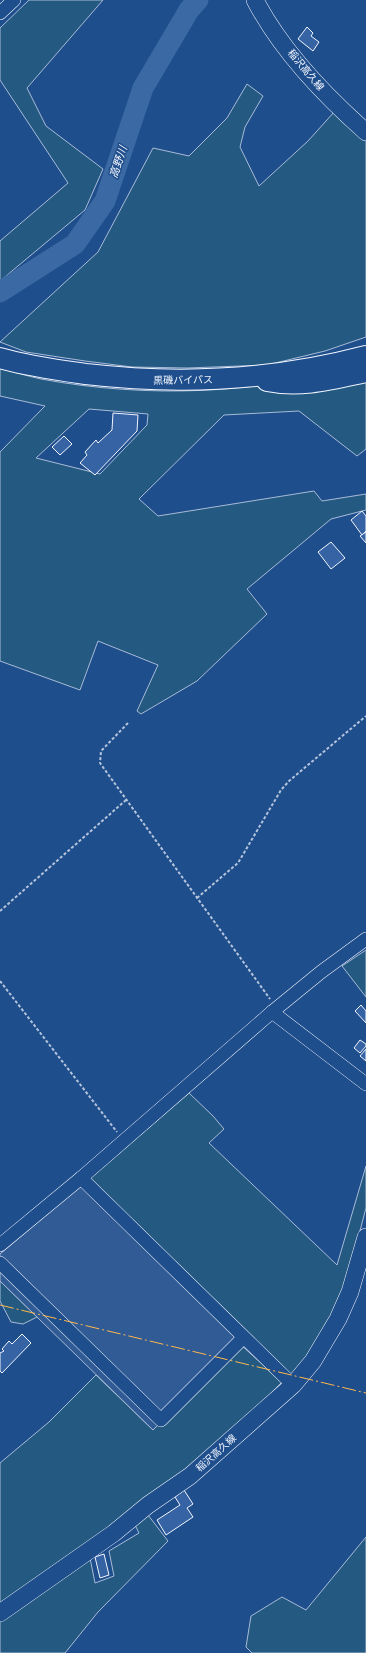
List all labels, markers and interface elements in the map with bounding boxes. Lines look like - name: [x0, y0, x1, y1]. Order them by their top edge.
- street label: 稲沢高久線: [285, 47, 327, 93]
- water label: 高野川: [106, 143, 130, 180]
- street label: 黒磯バイパス: [153, 373, 213, 387]
- street label: 稲沢高久線: [193, 1431, 239, 1475]

